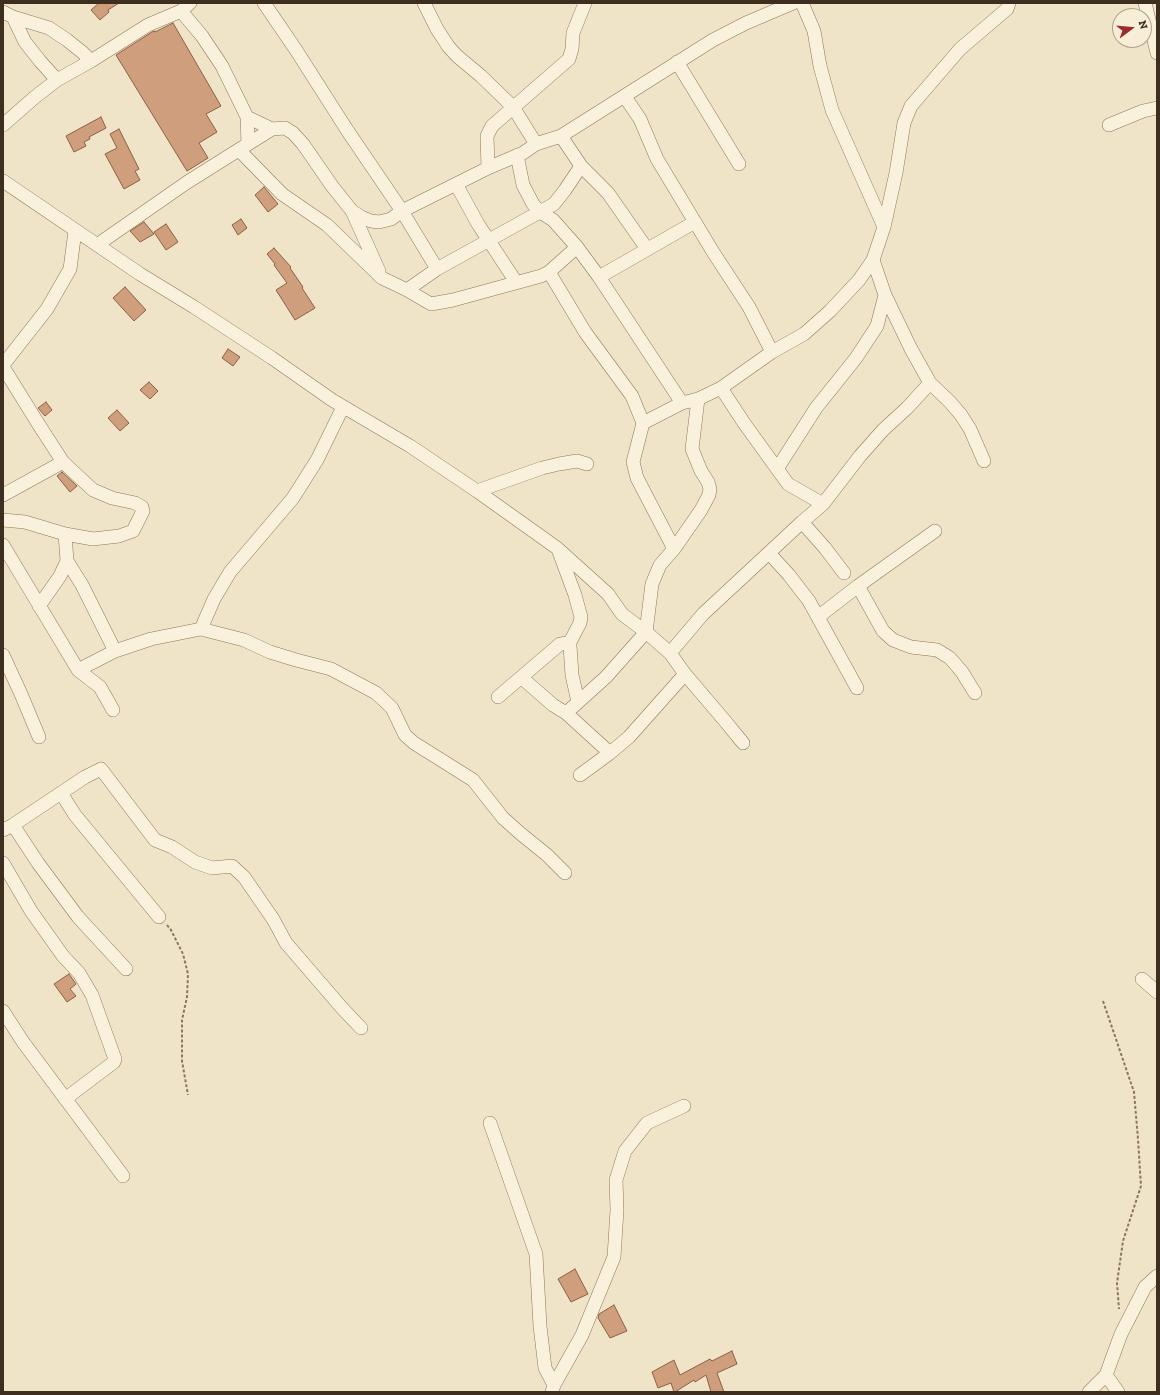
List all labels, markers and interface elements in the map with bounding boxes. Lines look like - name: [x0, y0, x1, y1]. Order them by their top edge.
- north arrow: [1112, 8, 1152, 48]
- text: N: [1136, 19, 1150, 31]

